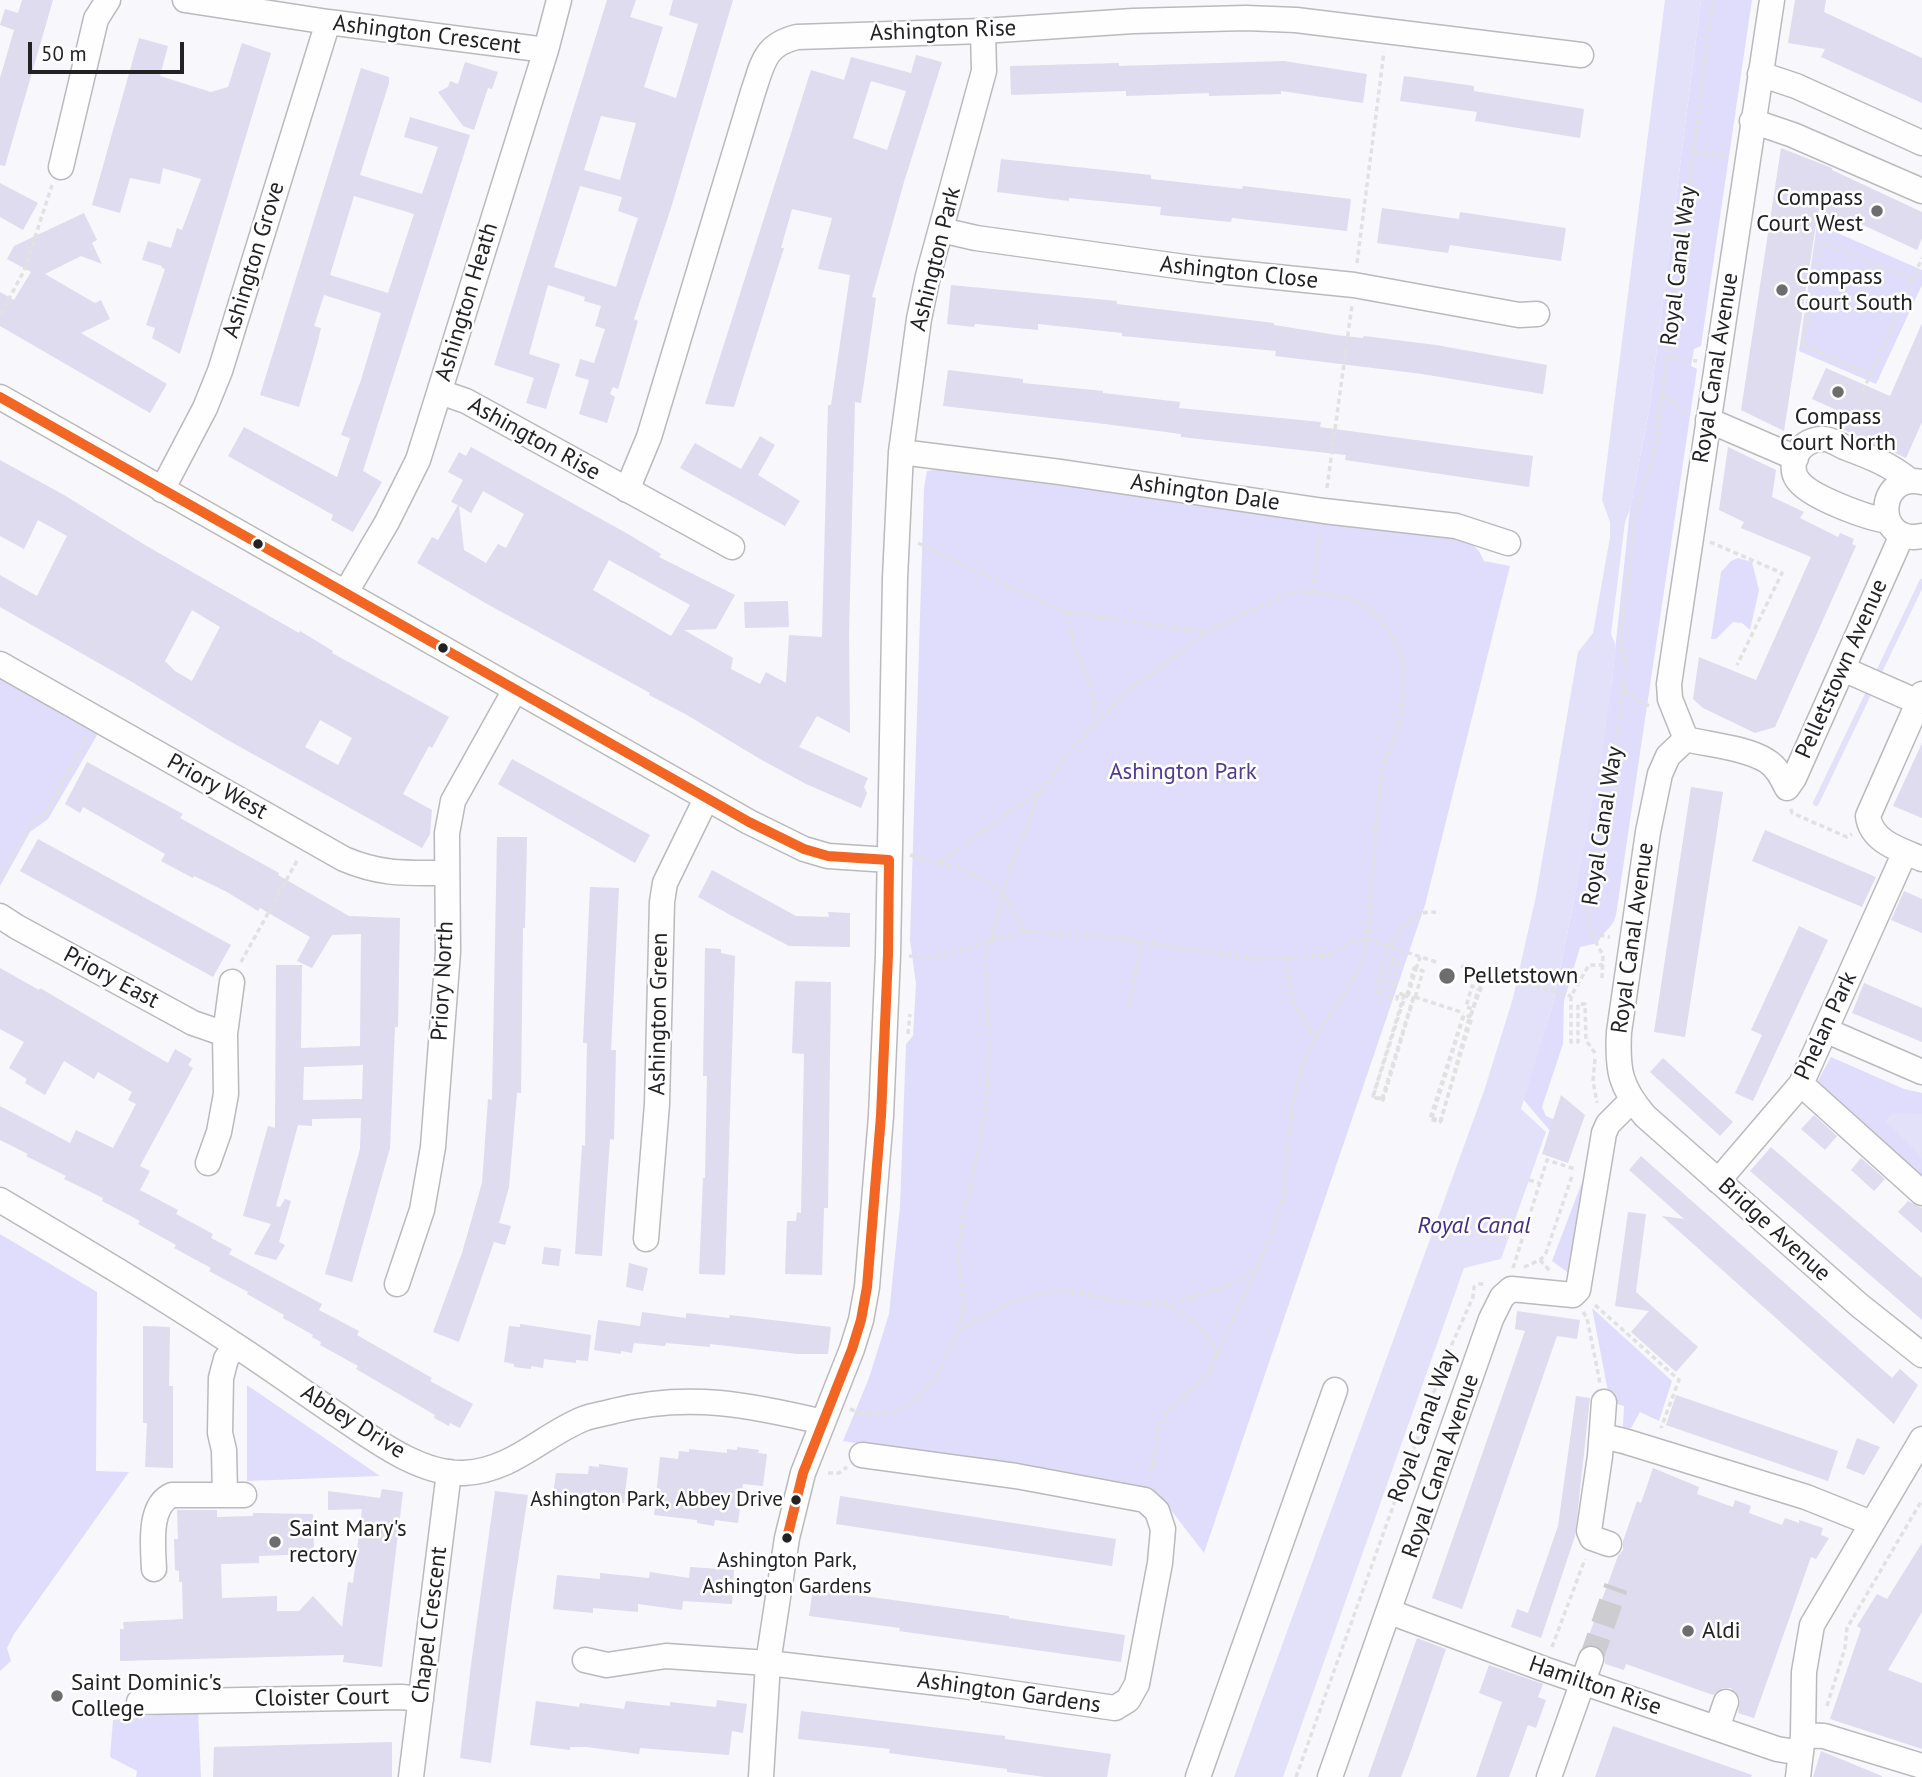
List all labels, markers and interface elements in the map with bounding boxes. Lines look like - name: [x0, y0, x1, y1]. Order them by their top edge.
- street label: Ashington Crescent: [331, 10, 523, 60]
- street label: Ashington Rise: [869, 15, 1017, 47]
- scale bar: [32, 28, 187, 72]
- text: 50 m: [41, 40, 87, 67]
- street label: Ashington Grove: [217, 179, 291, 341]
- street label: Ashington Park: [905, 184, 967, 334]
- street label: Royal Canal Way: [1656, 184, 1702, 348]
- place label: Compass Court West: [1756, 184, 1863, 238]
- marker: Compass Court West: [1869, 203, 1885, 219]
- street label: Ashington Heath: [430, 219, 504, 385]
- street label: Ashington Close: [1159, 251, 1319, 295]
- place label: Compass Court South: [1796, 263, 1913, 317]
- street label: Royal Canal Avenue: [1687, 271, 1745, 465]
- marker: Compass Court South: [1774, 282, 1790, 298]
- marker: Compass Court North: [1830, 384, 1846, 400]
- street label: Ashington Rise: [463, 391, 605, 487]
- place label: Compass Court North: [1780, 403, 1896, 457]
- street label: Ashington Dale: [1129, 469, 1281, 517]
- unlabelled marker: [251, 537, 265, 551]
- street label: Pelletstown Avenue: [1790, 575, 1894, 763]
- unlabelled marker: [436, 641, 450, 655]
- street label: Royal Canal Way: [1577, 744, 1629, 908]
- street label: Priory West: [162, 748, 272, 826]
- park label: Ashington Park: [1109, 758, 1257, 786]
- street label: Royal Canal Avenue: [1606, 841, 1660, 1035]
- street label: Priory North: [426, 920, 460, 1042]
- street label: Ashington Green: [644, 932, 674, 1096]
- street label: Priory East: [58, 941, 164, 1015]
- place label: Pelletstown: [1463, 962, 1578, 990]
- marker: Pelletstown: [1437, 966, 1457, 986]
- street label: Phelan Park: [1789, 967, 1863, 1085]
- street label: Bridge Avenue: [1712, 1172, 1836, 1288]
- water label: Royal Canal: [1417, 1212, 1531, 1240]
- street label: Royal Canal Way: [1383, 1346, 1463, 1506]
- street label: Royal Canal Avenue: [1397, 1371, 1485, 1561]
- street label: Abbey Drive: [296, 1379, 410, 1465]
- place label: Ashington Park, Abbey Drive: [530, 1487, 783, 1513]
- marker: Ashington Park, Abbey Drive: [789, 1493, 803, 1507]
- place label: Saint Mary's rectory: [289, 1515, 407, 1569]
- marker: Ashington Park, Ashington Gardens: [780, 1531, 794, 1545]
- marker: Saint Mary's rectory: [267, 1534, 283, 1550]
- street label: Chapel Crescent: [407, 1545, 453, 1705]
- place label: Ashington Park, Ashington Gardens: [703, 1548, 871, 1598]
- place label: Aldi: [1702, 1617, 1741, 1645]
- marker: Aldi: [1680, 1623, 1696, 1639]
- street label: Hamilton Rise: [1525, 1650, 1665, 1722]
- street label: Ashington Gardens: [915, 1666, 1103, 1720]
- place label: Saint Dominic's College: [71, 1669, 222, 1723]
- street label: Cloister Court: [254, 1683, 390, 1713]
- marker: Saint Dominic's College: [49, 1688, 65, 1704]

